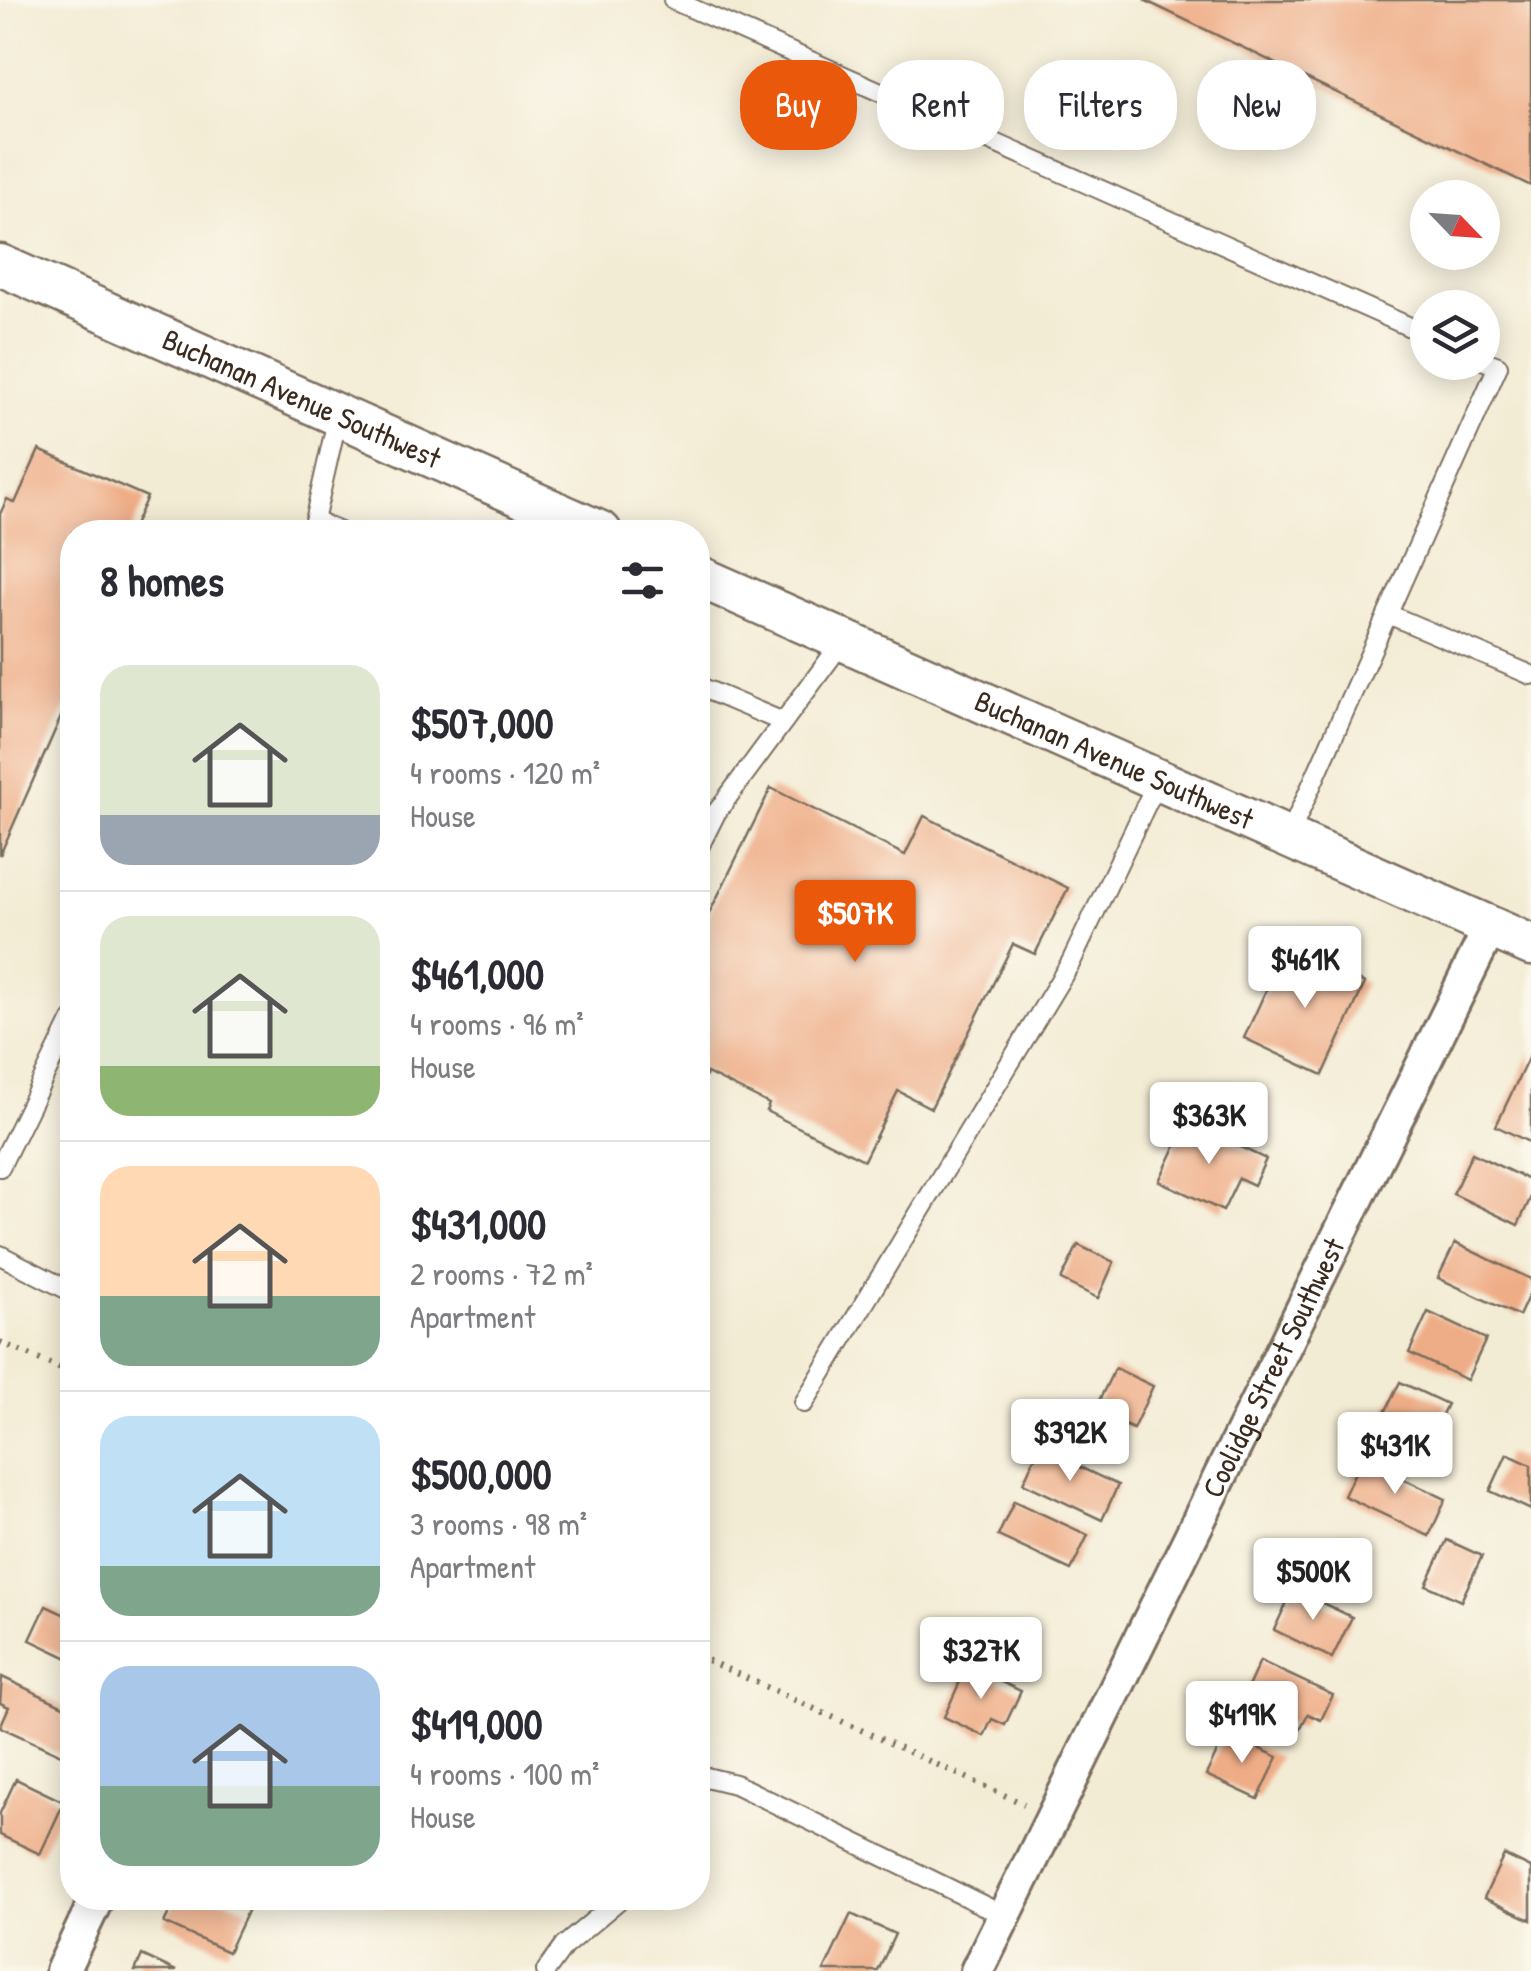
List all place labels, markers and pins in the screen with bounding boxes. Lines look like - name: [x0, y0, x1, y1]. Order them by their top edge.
- pin: $507K: [785, 880, 925, 965]
- pin: $461K: [1235, 926, 1375, 1011]
- pin: $363K: [1139, 1082, 1279, 1167]
- pin: $392K: [1000, 1399, 1140, 1484]
- pin: $431K: [1325, 1412, 1465, 1497]
- pin: $500K: [1243, 1538, 1383, 1623]
- pin: $327K: [911, 1617, 1051, 1702]
- pin: $419K: [1172, 1681, 1312, 1766]

